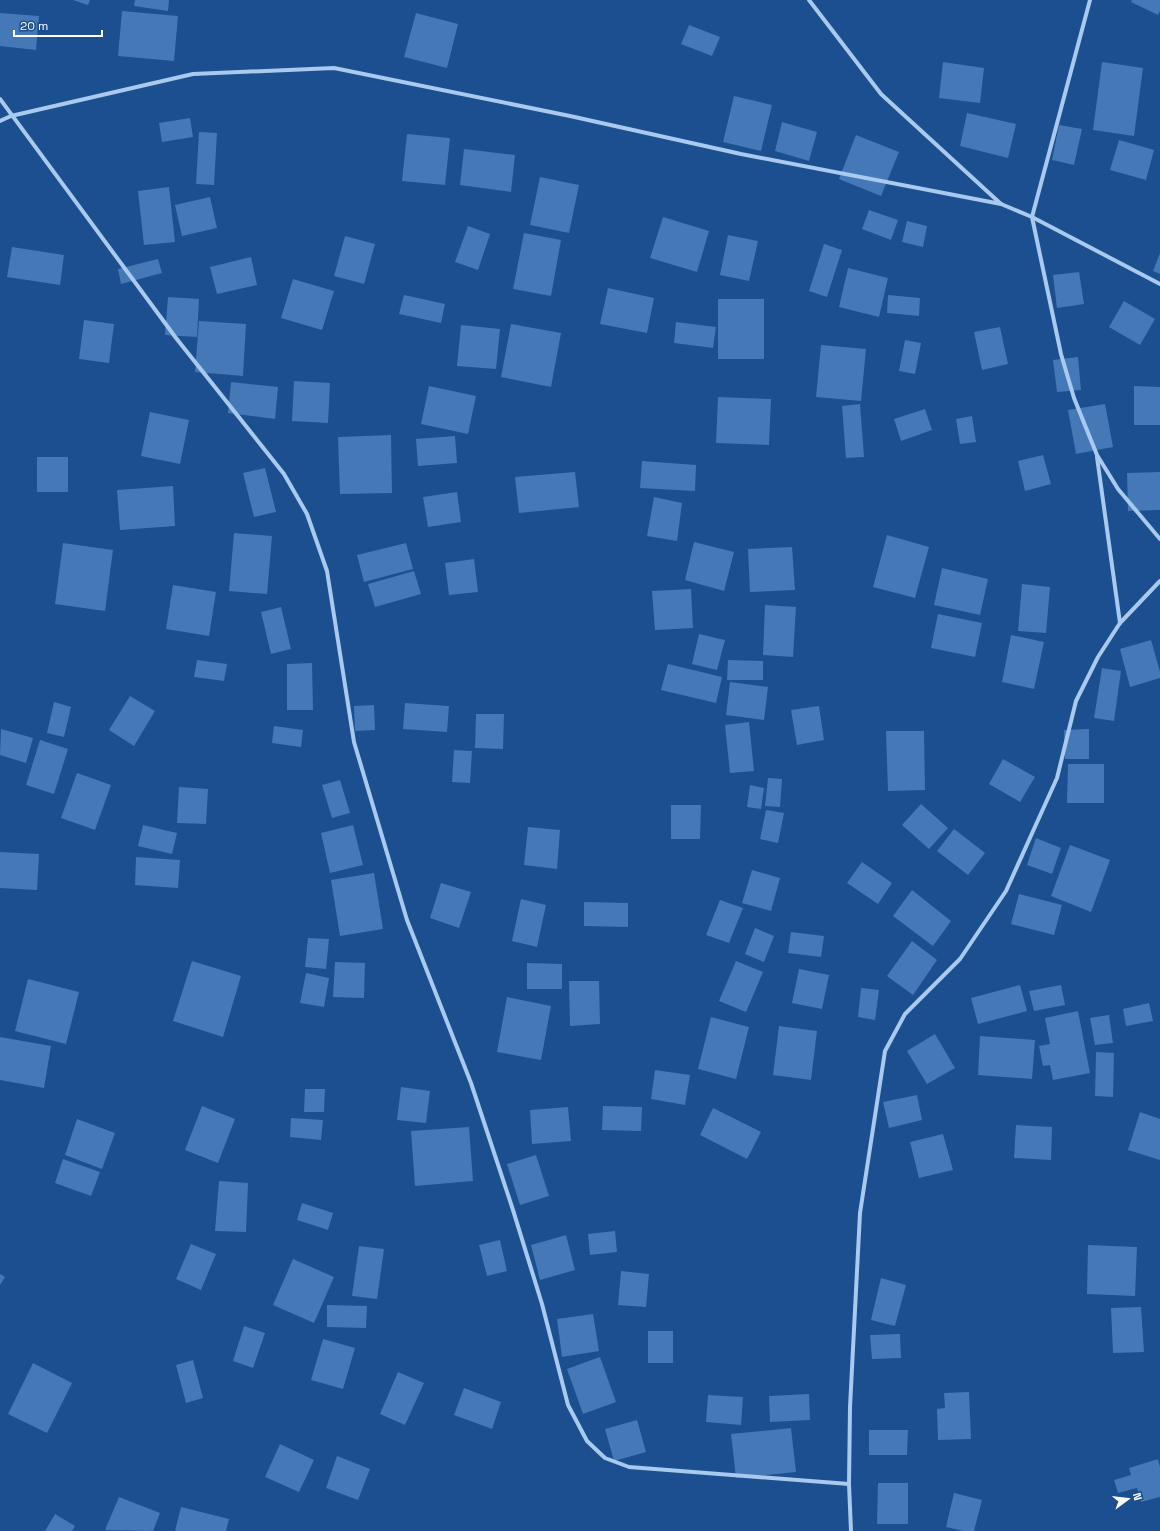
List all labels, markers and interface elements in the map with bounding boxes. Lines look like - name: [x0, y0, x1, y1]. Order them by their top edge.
- scale bar: [14, 12, 102, 38]
- text: 20 m: [20, 18, 48, 34]
- north arrow: [1108, 1479, 1148, 1519]
- text: N: [1130, 1491, 1145, 1502]

